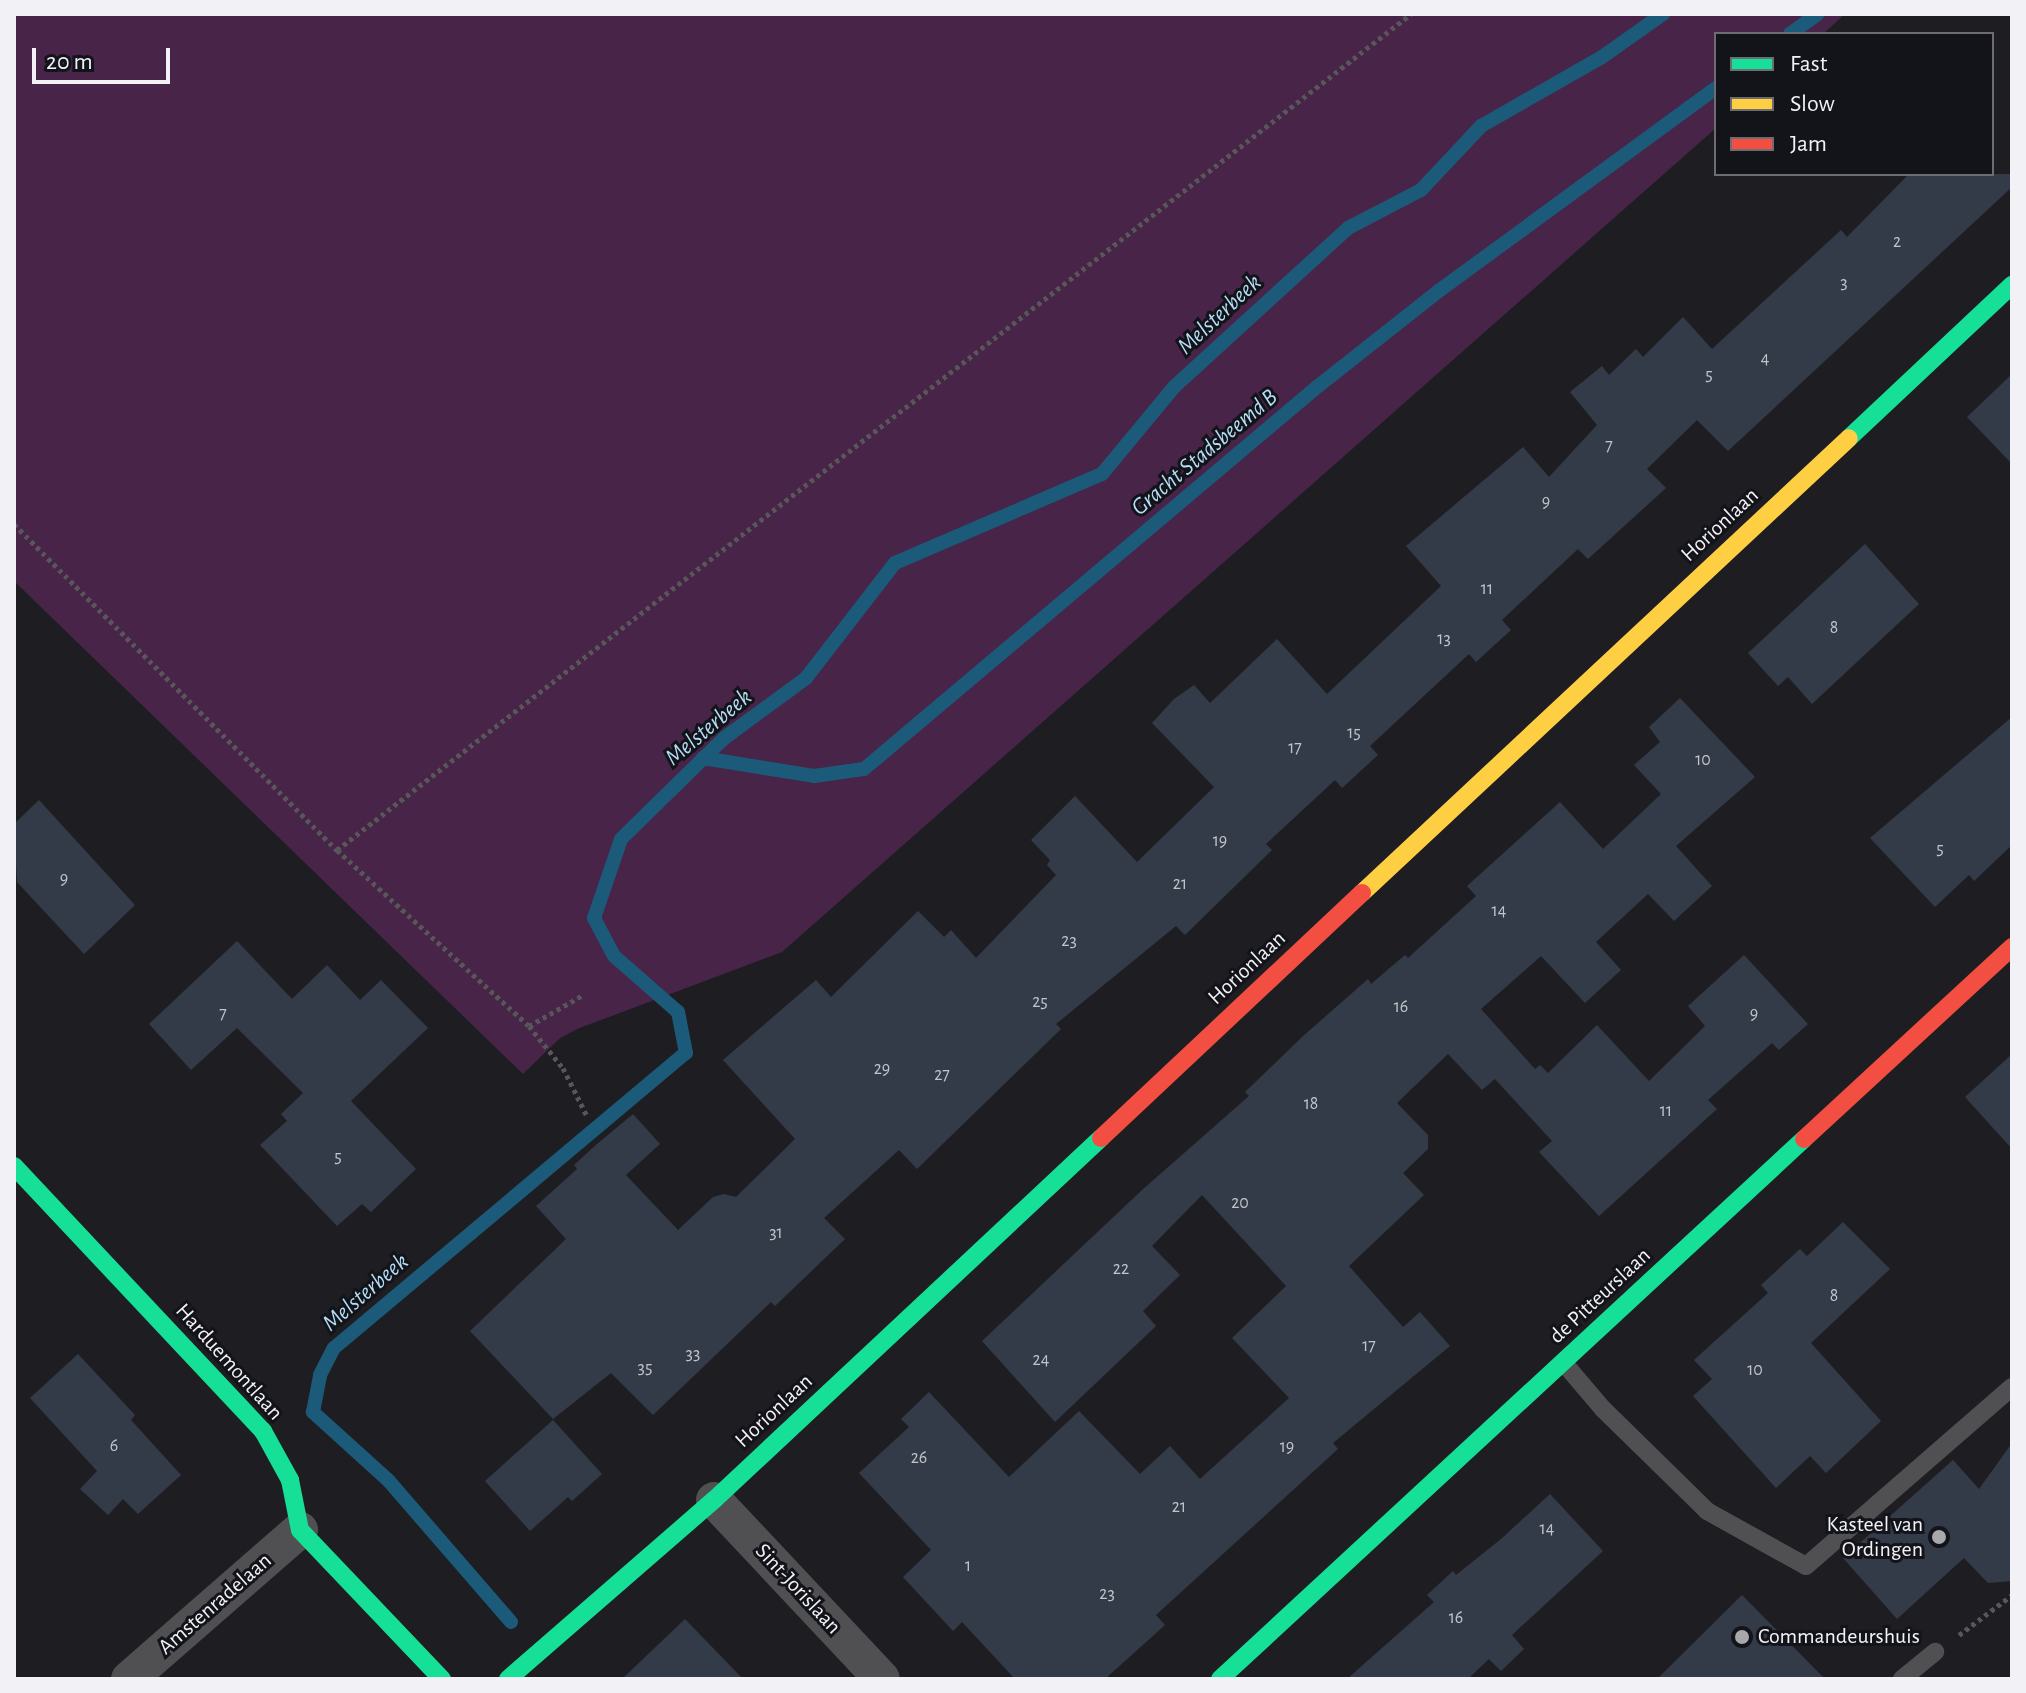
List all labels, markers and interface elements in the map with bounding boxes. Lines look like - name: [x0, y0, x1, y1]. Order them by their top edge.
- scale bar: [36, 32, 174, 82]
- legend: [1714, 32, 1994, 176]
- text: 20 m: [46, 50, 93, 74]
- text: Fast: [1790, 52, 1827, 76]
- text: Slow: [1790, 92, 1835, 116]
- text: Jam: [1790, 132, 1827, 156]
- house number: 2: [1893, 231, 1901, 253]
- water label: Melsterbeek: [1172, 269, 1268, 361]
- house number: 3: [1840, 272, 1848, 294]
- house number: 4: [1761, 348, 1769, 370]
- house number: 5: [1705, 364, 1713, 386]
- water label: Gracht Stadsbeemd B: [1126, 383, 1284, 523]
- house number: 7: [1605, 435, 1613, 457]
- street label: Horionlaan: [1676, 482, 1764, 568]
- house number: 9: [1542, 491, 1550, 513]
- house number: 11: [1481, 578, 1493, 600]
- house number: 8: [1830, 617, 1838, 639]
- house number: 13: [1437, 628, 1451, 650]
- water label: Melsterbeek: [660, 683, 758, 773]
- house number: 15: [1347, 722, 1361, 744]
- house number: 17: [1288, 737, 1302, 759]
- house number: 10: [1695, 749, 1711, 771]
- house number: 19: [1213, 830, 1227, 852]
- house number: 5: [1936, 838, 1944, 860]
- house number: 9: [60, 868, 68, 890]
- house number: 21: [1173, 873, 1187, 895]
- house number: 14: [1492, 900, 1506, 922]
- street label: Horionlaan: [1203, 925, 1291, 1011]
- house number: 23: [1061, 930, 1077, 952]
- house number: 25: [1032, 991, 1048, 1013]
- house number: 16: [1394, 996, 1408, 1018]
- house number: 7: [219, 1003, 227, 1025]
- house number: 9: [1750, 1003, 1758, 1025]
- house number: 29: [874, 1058, 890, 1080]
- house number: 27: [934, 1064, 950, 1086]
- house number: 18: [1304, 1093, 1318, 1115]
- house number: 11: [1660, 1100, 1672, 1122]
- house number: 5: [334, 1146, 342, 1168]
- house number: 20: [1231, 1192, 1249, 1214]
- house number: 31: [769, 1222, 783, 1244]
- street label: de Pitteurslaan: [1544, 1242, 1656, 1350]
- water label: Melsterbeek: [317, 1248, 415, 1338]
- house number: 22: [1113, 1258, 1129, 1280]
- house number: 8: [1830, 1285, 1838, 1307]
- street label: Harduemontlaan: [170, 1298, 288, 1426]
- house number: 17: [1362, 1335, 1376, 1357]
- house number: 33: [686, 1343, 700, 1365]
- house number: 24: [1033, 1349, 1049, 1371]
- house number: 35: [638, 1357, 652, 1379]
- house number: 10: [1747, 1359, 1763, 1381]
- street label: Horionlaan: [730, 1368, 818, 1454]
- house number: 6: [110, 1435, 118, 1457]
- house number: 19: [1280, 1436, 1294, 1458]
- house number: 26: [911, 1447, 927, 1469]
- house number: 21: [1172, 1496, 1186, 1518]
- place label: Kasteel van Ordingen: [1827, 1511, 1923, 1562]
- house number: 14: [1540, 1518, 1554, 1540]
- marker: Kasteel van Ordingen: [1930, 1528, 1948, 1546]
- street label: Sint-Jorislaan: [749, 1538, 847, 1640]
- street label: Amstenradelaan: [153, 1548, 277, 1660]
- house number: 1: [965, 1555, 971, 1577]
- house number: 23: [1099, 1583, 1115, 1605]
- house number: 16: [1449, 1607, 1463, 1629]
- place label: Commandeurshuis: [1758, 1624, 1920, 1650]
- marker: Commandeurshuis: [1733, 1628, 1751, 1646]

